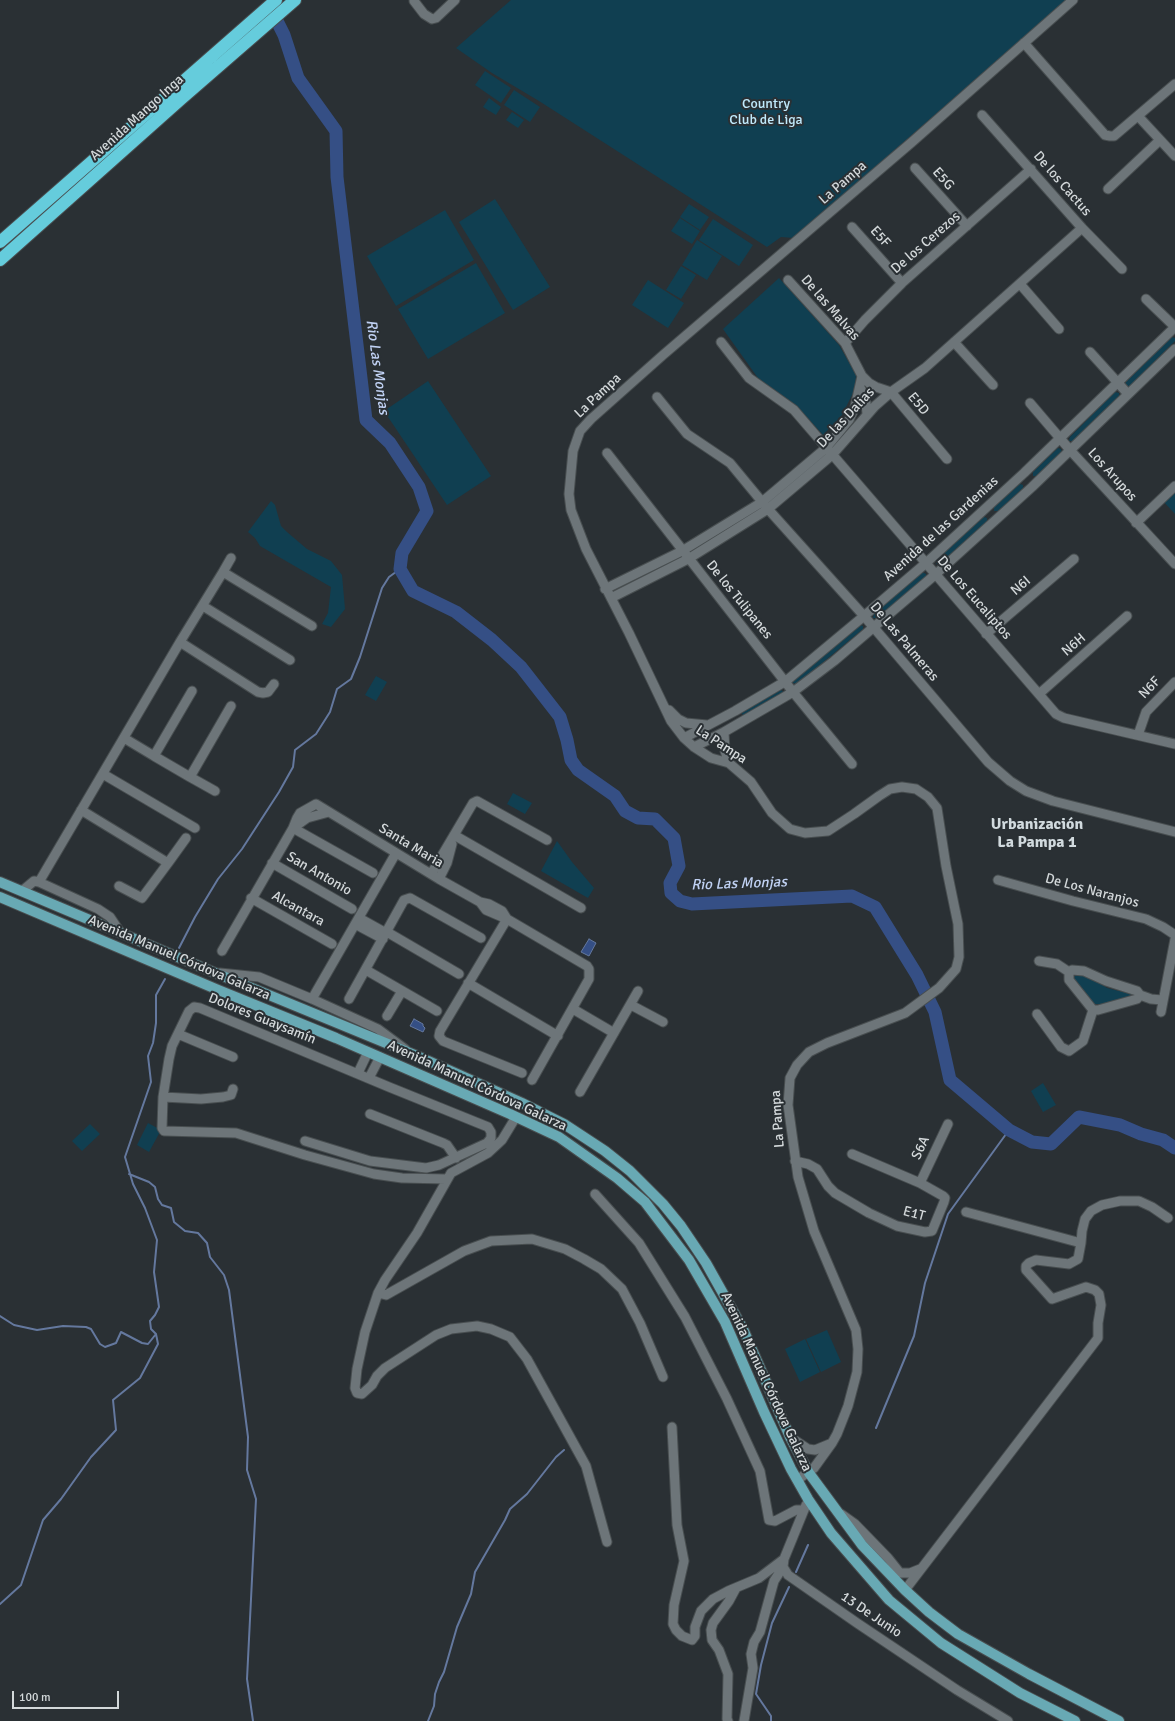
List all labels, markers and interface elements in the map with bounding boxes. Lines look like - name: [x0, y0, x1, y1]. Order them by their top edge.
- street label: Avenida Mango Inga: [87, 71, 187, 165]
- park label: Country Club de Liga: [729, 96, 803, 128]
- street label: De los Cactus: [1029, 148, 1095, 220]
- street label: La Pampa: [816, 158, 870, 208]
- street label: E5G: [929, 164, 957, 194]
- street label: De los Cerezos: [888, 208, 964, 278]
- street label: E5F: [866, 223, 894, 251]
- street label: De las Malvas: [797, 272, 863, 344]
- water label: Rio Las Monjas: [361, 318, 393, 416]
- street label: La Pampa: [571, 370, 625, 422]
- street label: De las Dalias: [814, 384, 878, 452]
- street label: E5D: [904, 389, 932, 419]
- street label: Los Arupos: [1084, 445, 1140, 505]
- street label: Avenida de las Gardenias: [880, 473, 1002, 585]
- street label: De Los Eucaliptos: [933, 553, 1015, 643]
- street label: De los Tulipanes: [702, 557, 776, 643]
- street label: N6I: [1007, 573, 1035, 599]
- street label: De Las Palmeras: [866, 599, 942, 685]
- street label: N6H: [1058, 630, 1090, 660]
- street label: N6F: [1135, 673, 1165, 703]
- street label: La Pampa: [692, 722, 750, 768]
- district label: Urbanización La Pampa 1: [991, 815, 1083, 853]
- street label: Santa Maria: [376, 820, 446, 872]
- street label: San Antonio: [283, 849, 355, 899]
- street label: De Los Naranjos: [1043, 870, 1141, 912]
- water label: Rio Las Monjas: [691, 873, 787, 895]
- street label: Alcantara: [269, 888, 327, 930]
- street label: Avenida Manuel Córdova Galarza: [85, 912, 273, 1004]
- street label: Dolores Guaysamín: [206, 990, 318, 1048]
- street label: Avenida Manuel Córdova Galarza: [385, 1037, 569, 1135]
- street label: La Pampa: [768, 1090, 788, 1148]
- street label: S6A: [908, 1134, 934, 1162]
- street label: E1T: [901, 1203, 927, 1225]
- street label: Avenida Manuel Córdova Galarza: [717, 1290, 815, 1474]
- street label: 13 De Junio: [837, 1588, 905, 1642]
- scale bar: [14, 1683, 121, 1709]
- text: 100 m: [19, 1690, 51, 1705]

